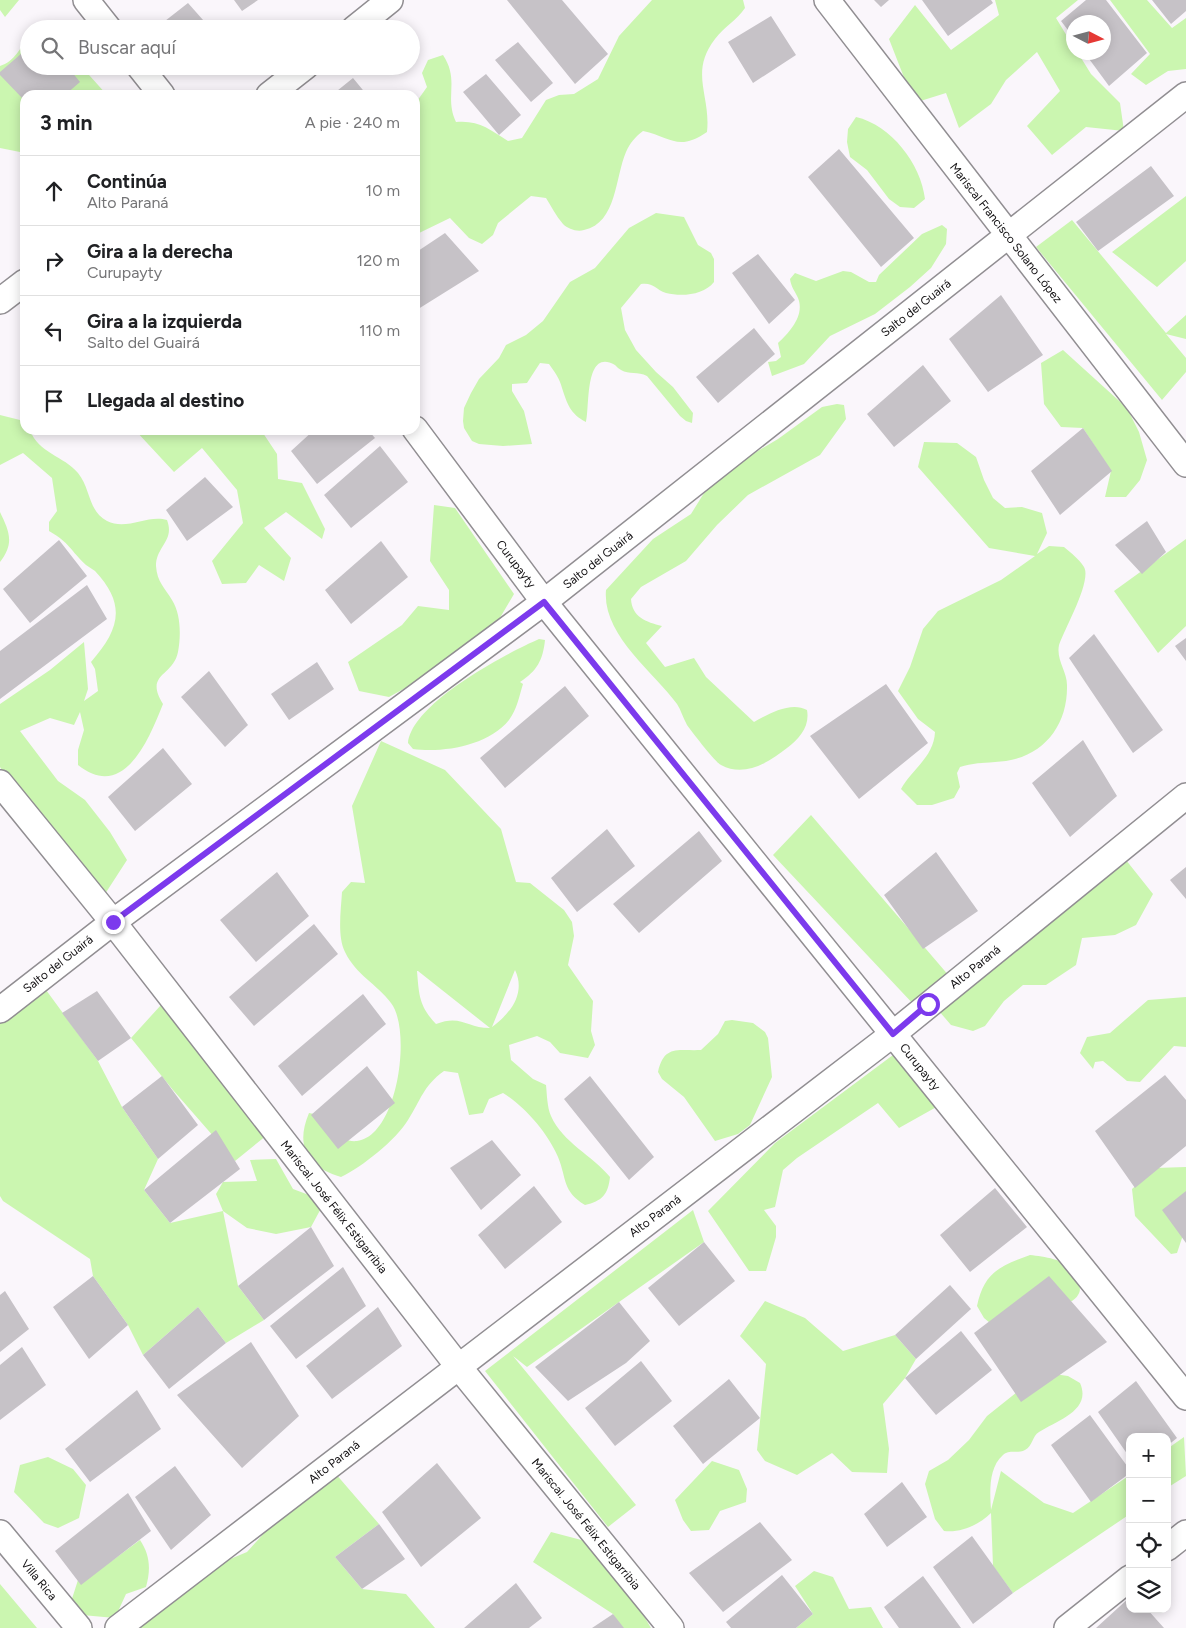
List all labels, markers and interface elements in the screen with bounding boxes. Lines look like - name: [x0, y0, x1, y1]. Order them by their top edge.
- north arrow: [1066, 15, 1111, 60]
- search box: [20, 20, 420, 75]
- icon: search: [38, 34, 66, 62]
- text: Buscar aquí: [78, 36, 176, 59]
- text: 3 min: [40, 110, 92, 135]
- text: A pie · 240 m: [305, 113, 400, 132]
- street label: Mariscal Francisco Solano López: [947, 160, 1065, 306]
- text: Continúa: [87, 170, 167, 193]
- icon: ahead: [40, 177, 68, 205]
- text: 10 m: [366, 181, 400, 200]
- text: Alto Paraná: [87, 193, 169, 212]
- text: Gira a la derecha: [87, 240, 233, 263]
- icon: right: [40, 247, 68, 275]
- text: 120 m: [357, 251, 400, 270]
- text: Curupayty: [87, 263, 162, 282]
- street label: Salto del Guairá: [878, 276, 954, 340]
- text: Gira a la izquierda: [87, 310, 242, 333]
- icon: left: [40, 317, 68, 345]
- text: 110 m: [359, 321, 400, 340]
- text: Salto del Guairá: [87, 333, 200, 352]
- icon: arrive: [40, 387, 68, 415]
- text: Llegada al destino: [87, 389, 244, 412]
- street label: Salto del Guairá: [560, 528, 636, 592]
- street label: Curupayty: [493, 537, 539, 591]
- route end: [102, 911, 125, 934]
- street label: Salto del Guairá: [20, 932, 96, 996]
- street label: Alto Paraná: [947, 942, 1003, 992]
- route start: [917, 993, 940, 1016]
- street label: Curupayty: [897, 1041, 944, 1094]
- street label: Mariscal. José Félix Estigarribia: [278, 1138, 390, 1276]
- street label: Alto Paraná: [626, 1192, 684, 1240]
- map controls: [1126, 1433, 1171, 1613]
- button: +: [1126, 1433, 1171, 1478]
- street label: Alto Paraná: [306, 1438, 362, 1486]
- street label: Mariscal. José Félix Estigarribia: [529, 1456, 643, 1592]
- button: −: [1126, 1478, 1171, 1523]
- button: locate: [1126, 1523, 1171, 1568]
- street label: Villa Rica: [18, 1557, 60, 1603]
- button: layers: [1126, 1568, 1171, 1613]

